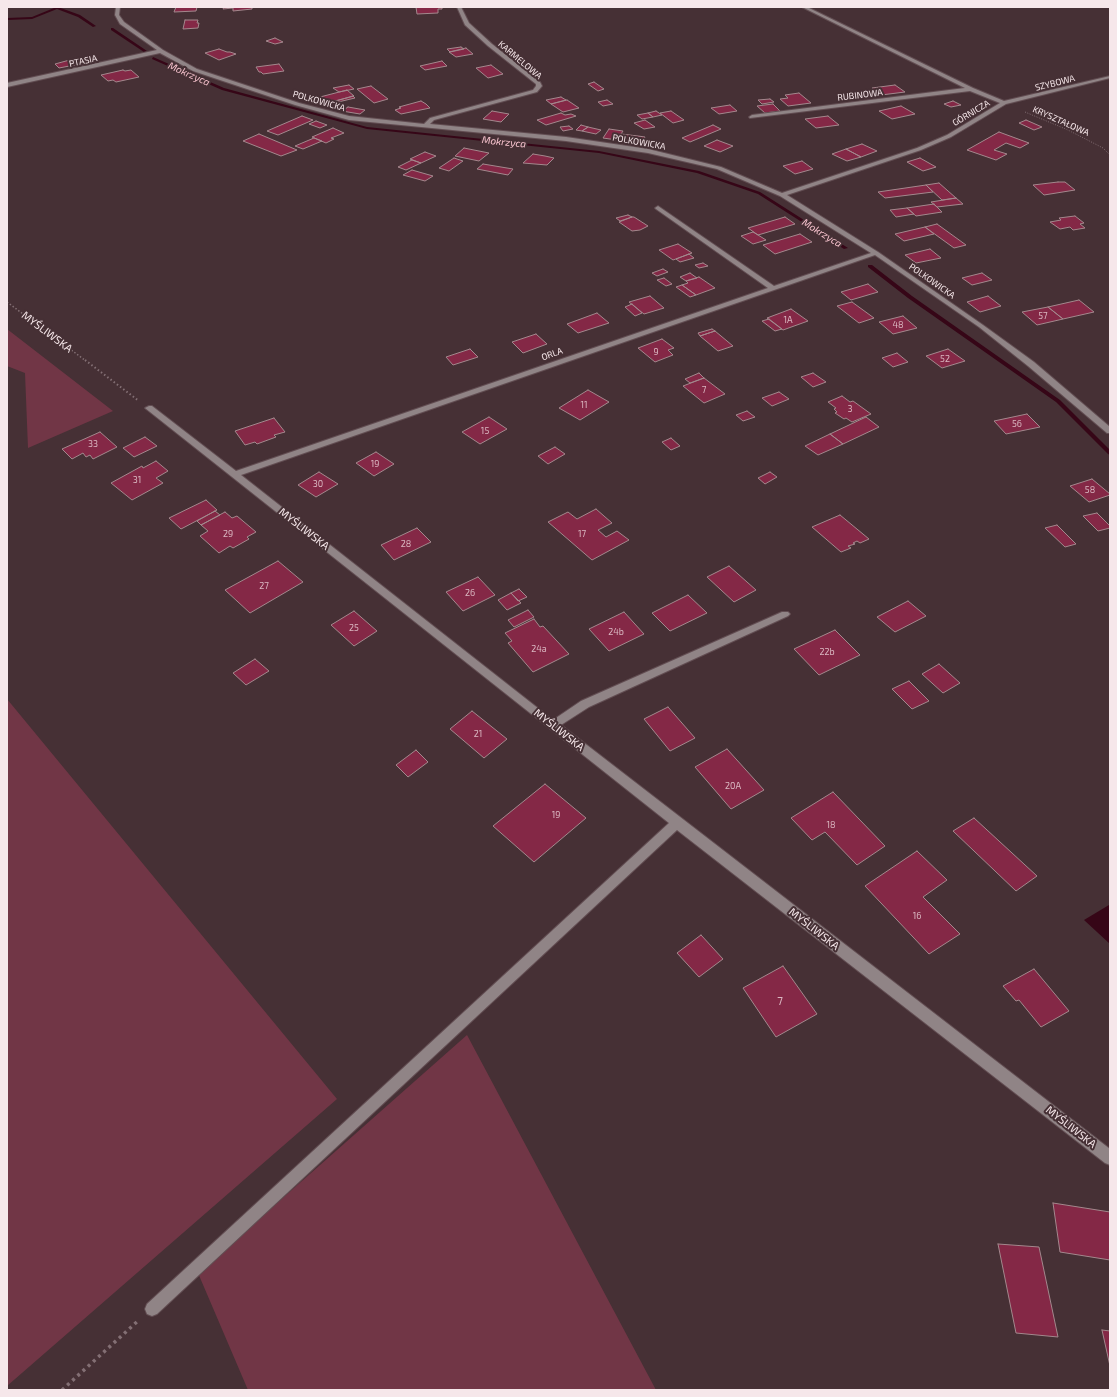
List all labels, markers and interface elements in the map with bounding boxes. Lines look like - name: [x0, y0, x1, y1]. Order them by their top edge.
- street label: KARMELOWA: [496, 39, 544, 81]
- street label: PTASIA: [68, 53, 98, 69]
- water label: Mokrzyca: [166, 59, 212, 89]
- street label: SZYBOWA: [1034, 73, 1076, 93]
- street label: RUBINOWA: [837, 87, 883, 103]
- street label: POLKOWICKA: [292, 88, 346, 114]
- street label: GÓRNICZA: [950, 98, 992, 128]
- street label: KRYSZTAŁOWA: [1031, 104, 1091, 138]
- street label: POLKOWICKA: [611, 132, 667, 152]
- water label: Mokrzyca: [481, 134, 527, 150]
- water label: Mokrzyca: [800, 216, 844, 250]
- street label: POLKOWICKA: [907, 261, 957, 301]
- street label: MYŚLIWSKA: [19, 309, 75, 355]
- house number: 57: [1038, 311, 1048, 321]
- house number: 1A: [783, 315, 793, 325]
- house number: 48: [893, 320, 903, 330]
- street label: ORLA: [540, 345, 564, 363]
- house number: 9: [653, 347, 659, 357]
- house number: 52: [940, 354, 950, 364]
- house number: 7: [702, 385, 706, 395]
- house number: 11: [580, 400, 588, 410]
- house number: 3: [847, 404, 853, 414]
- house number: 56: [1012, 419, 1022, 429]
- house number: 15: [481, 426, 489, 436]
- house number: 33: [88, 439, 98, 449]
- house number: 19: [371, 459, 379, 469]
- house number: 31: [133, 475, 141, 485]
- house number: 30: [313, 479, 323, 489]
- house number: 58: [1085, 485, 1095, 495]
- street label: MYŚLIWSKA: [276, 505, 332, 553]
- house number: 29: [223, 529, 233, 539]
- house number: 17: [578, 529, 586, 539]
- house number: 28: [401, 539, 411, 549]
- house number: 27: [259, 581, 269, 591]
- house number: 26: [465, 588, 475, 598]
- house number: 25: [349, 623, 359, 633]
- house number: 24b: [608, 627, 624, 637]
- house number: 24a: [531, 644, 547, 654]
- house number: 22b: [819, 647, 835, 657]
- street label: MYŚLIWSKA: [531, 706, 587, 754]
- house number: 21: [474, 729, 482, 739]
- house number: 20A: [725, 781, 741, 791]
- house number: 19: [552, 810, 560, 820]
- house number: 18: [826, 820, 836, 830]
- street label: MYŚLIWSKA: [786, 905, 842, 953]
- house number: 16: [913, 911, 921, 921]
- house number: 7: [777, 994, 783, 1008]
- street label: MYŚLIWSKA: [1043, 1103, 1099, 1151]

